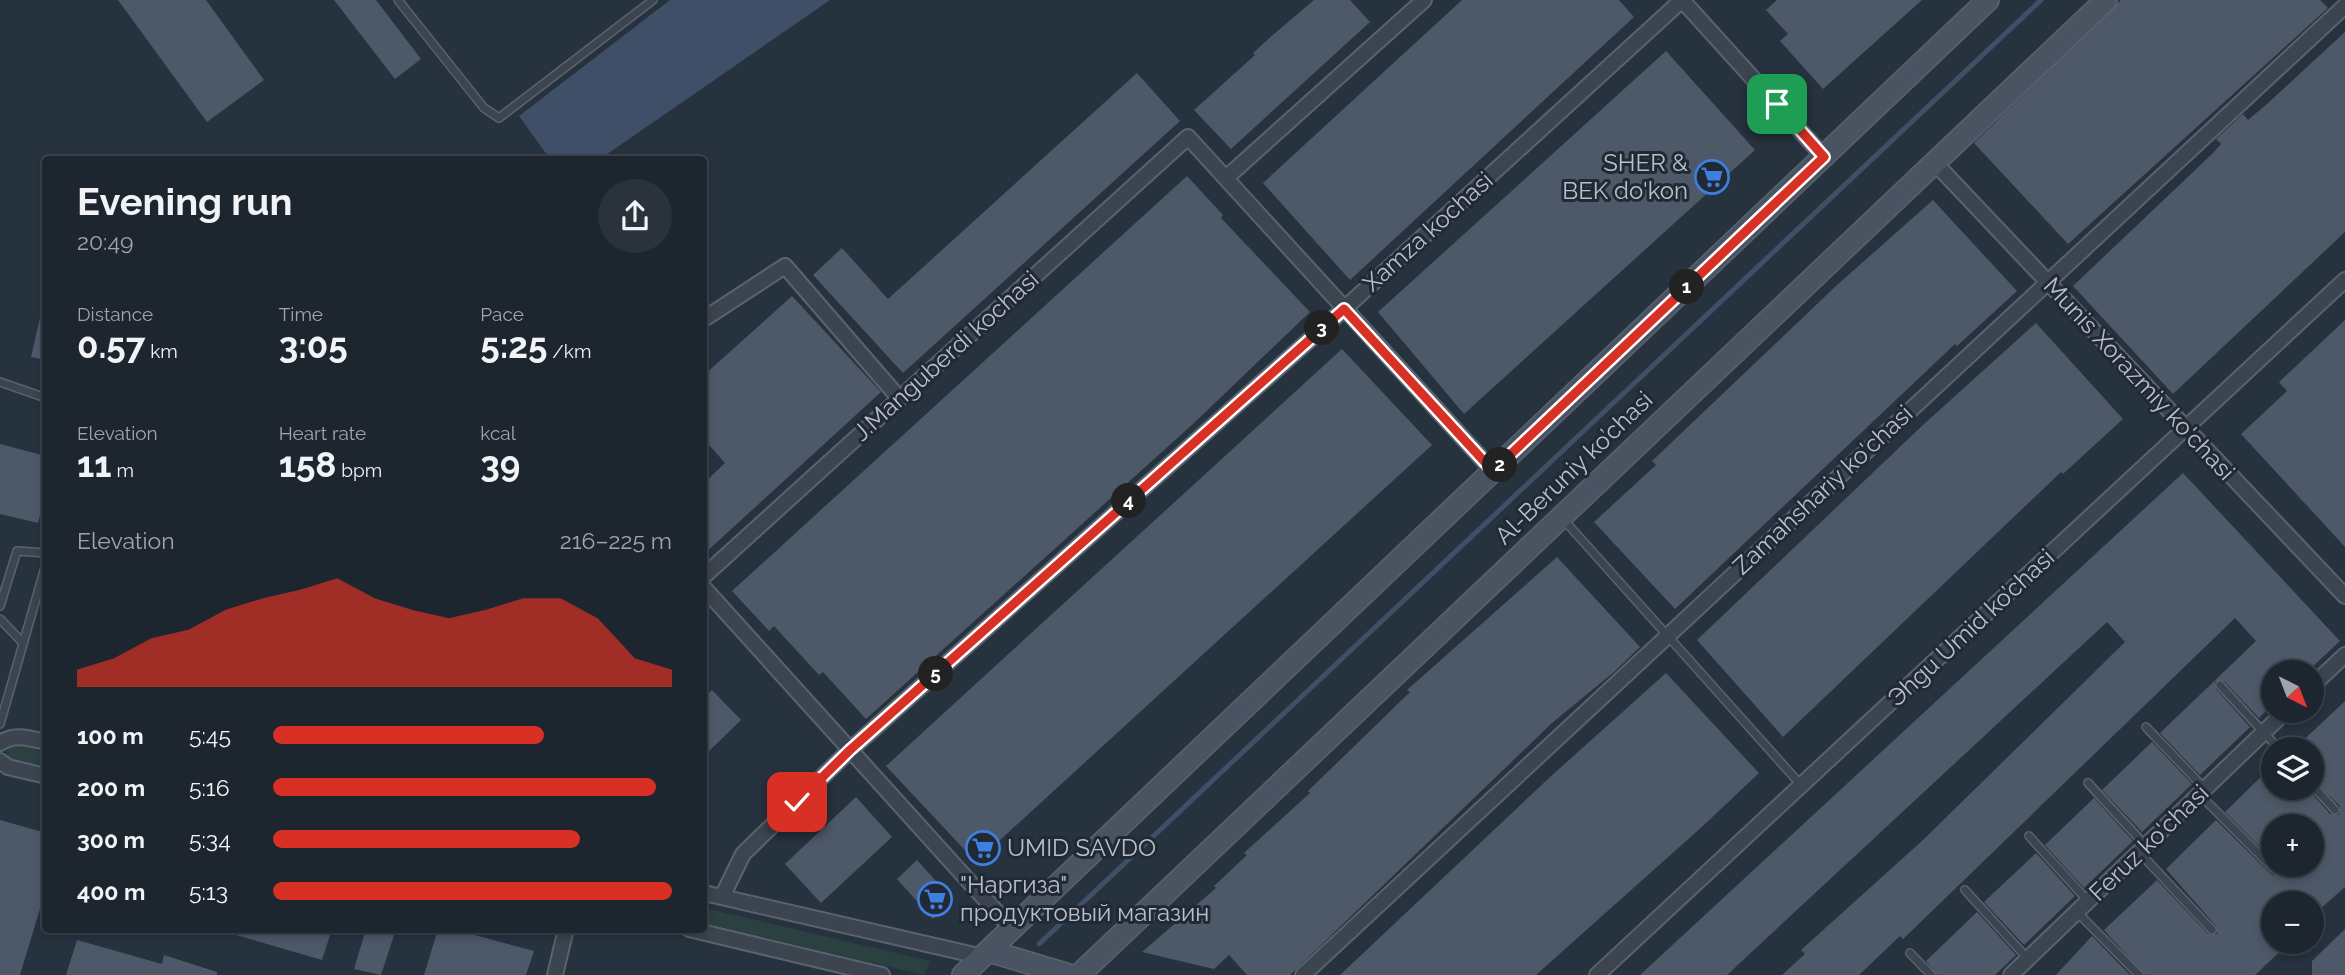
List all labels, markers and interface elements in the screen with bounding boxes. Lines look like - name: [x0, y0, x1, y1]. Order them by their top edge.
- pin: [1747, 74, 1807, 134]
- icon: arrive: [1758, 85, 1796, 123]
- place label: SHER & BEK do'kon: [1562, 148, 1688, 205]
- supermarket icon: SHER & BEK do'kon: [1693, 158, 1731, 196]
- street label: Xamza kochasi: [1357, 166, 1499, 297]
- text: Evening run: [77, 179, 292, 224]
- button: share: [598, 179, 672, 253]
- text: 20:49: [77, 228, 133, 255]
- street label: J.Manguberdi kochasi: [847, 265, 1044, 447]
- pin: 1: [1670, 270, 1704, 304]
- street label: Munis Xorazmiy ko'chasi: [2038, 271, 2241, 486]
- text: 1: [1682, 275, 1691, 297]
- text: Distance: [77, 303, 153, 325]
- text: Time: [279, 303, 323, 325]
- text: Pace: [480, 303, 524, 325]
- pin: 3: [1304, 310, 1340, 346]
- text: 3: [1316, 316, 1327, 338]
- text: 0.57: [77, 325, 145, 366]
- text: 3:05: [279, 325, 348, 366]
- text: 5:25: [480, 325, 548, 366]
- text: km: [145, 340, 178, 362]
- text: /km: [548, 340, 591, 362]
- street label: Al-Beruniy ko’chasi: [1489, 385, 1658, 550]
- street label: Zamahshariy ko'chasi: [1727, 399, 1919, 580]
- text: Elevation: [77, 422, 158, 444]
- text: Heart rate: [279, 422, 366, 444]
- text: kcal: [480, 422, 516, 444]
- text: 11: [77, 444, 112, 485]
- text: 158: [279, 444, 336, 485]
- text: 39: [480, 444, 520, 485]
- pin: 2: [1482, 448, 1518, 482]
- text: 2: [1494, 453, 1505, 475]
- text: m: [112, 459, 134, 481]
- text: bpm: [336, 459, 382, 481]
- pin: 4: [1112, 484, 1146, 518]
- text: 4: [1123, 489, 1134, 511]
- text: Elevation: [77, 527, 175, 554]
- text: 216–225 m: [560, 527, 672, 554]
- street label: Эhgu Umid ko’chasi: [1881, 543, 2060, 712]
- pin: 5: [918, 656, 954, 692]
- north arrow: [2261, 660, 2324, 723]
- map controls: [2261, 660, 2324, 954]
- text: 5: [930, 662, 941, 684]
- text: 100 m: [77, 722, 144, 749]
- text: 5:45: [189, 722, 231, 749]
- button: layers: [2261, 737, 2324, 800]
- pin: [767, 772, 827, 832]
- text: 200 m: [77, 774, 145, 801]
- text: 5:16: [189, 774, 230, 801]
- street label: Feruz ko'chasi: [2083, 778, 2214, 907]
- icon: check: [778, 783, 816, 821]
- button: +: [2261, 814, 2324, 877]
- text: 300 m: [77, 826, 145, 853]
- text: 5:34: [189, 826, 231, 853]
- supermarket icon: UMID SAVDO: [964, 829, 1002, 867]
- place label: UMID SAVDO: [1007, 833, 1156, 862]
- place label: "Наргиза" продуктовый магазин: [960, 870, 1209, 927]
- text: 400 m: [77, 878, 145, 905]
- text: 5:13: [189, 878, 228, 905]
- supermarket icon: "Наргиза" продуктовый магазин: [916, 880, 954, 918]
- button: −: [2261, 891, 2324, 954]

